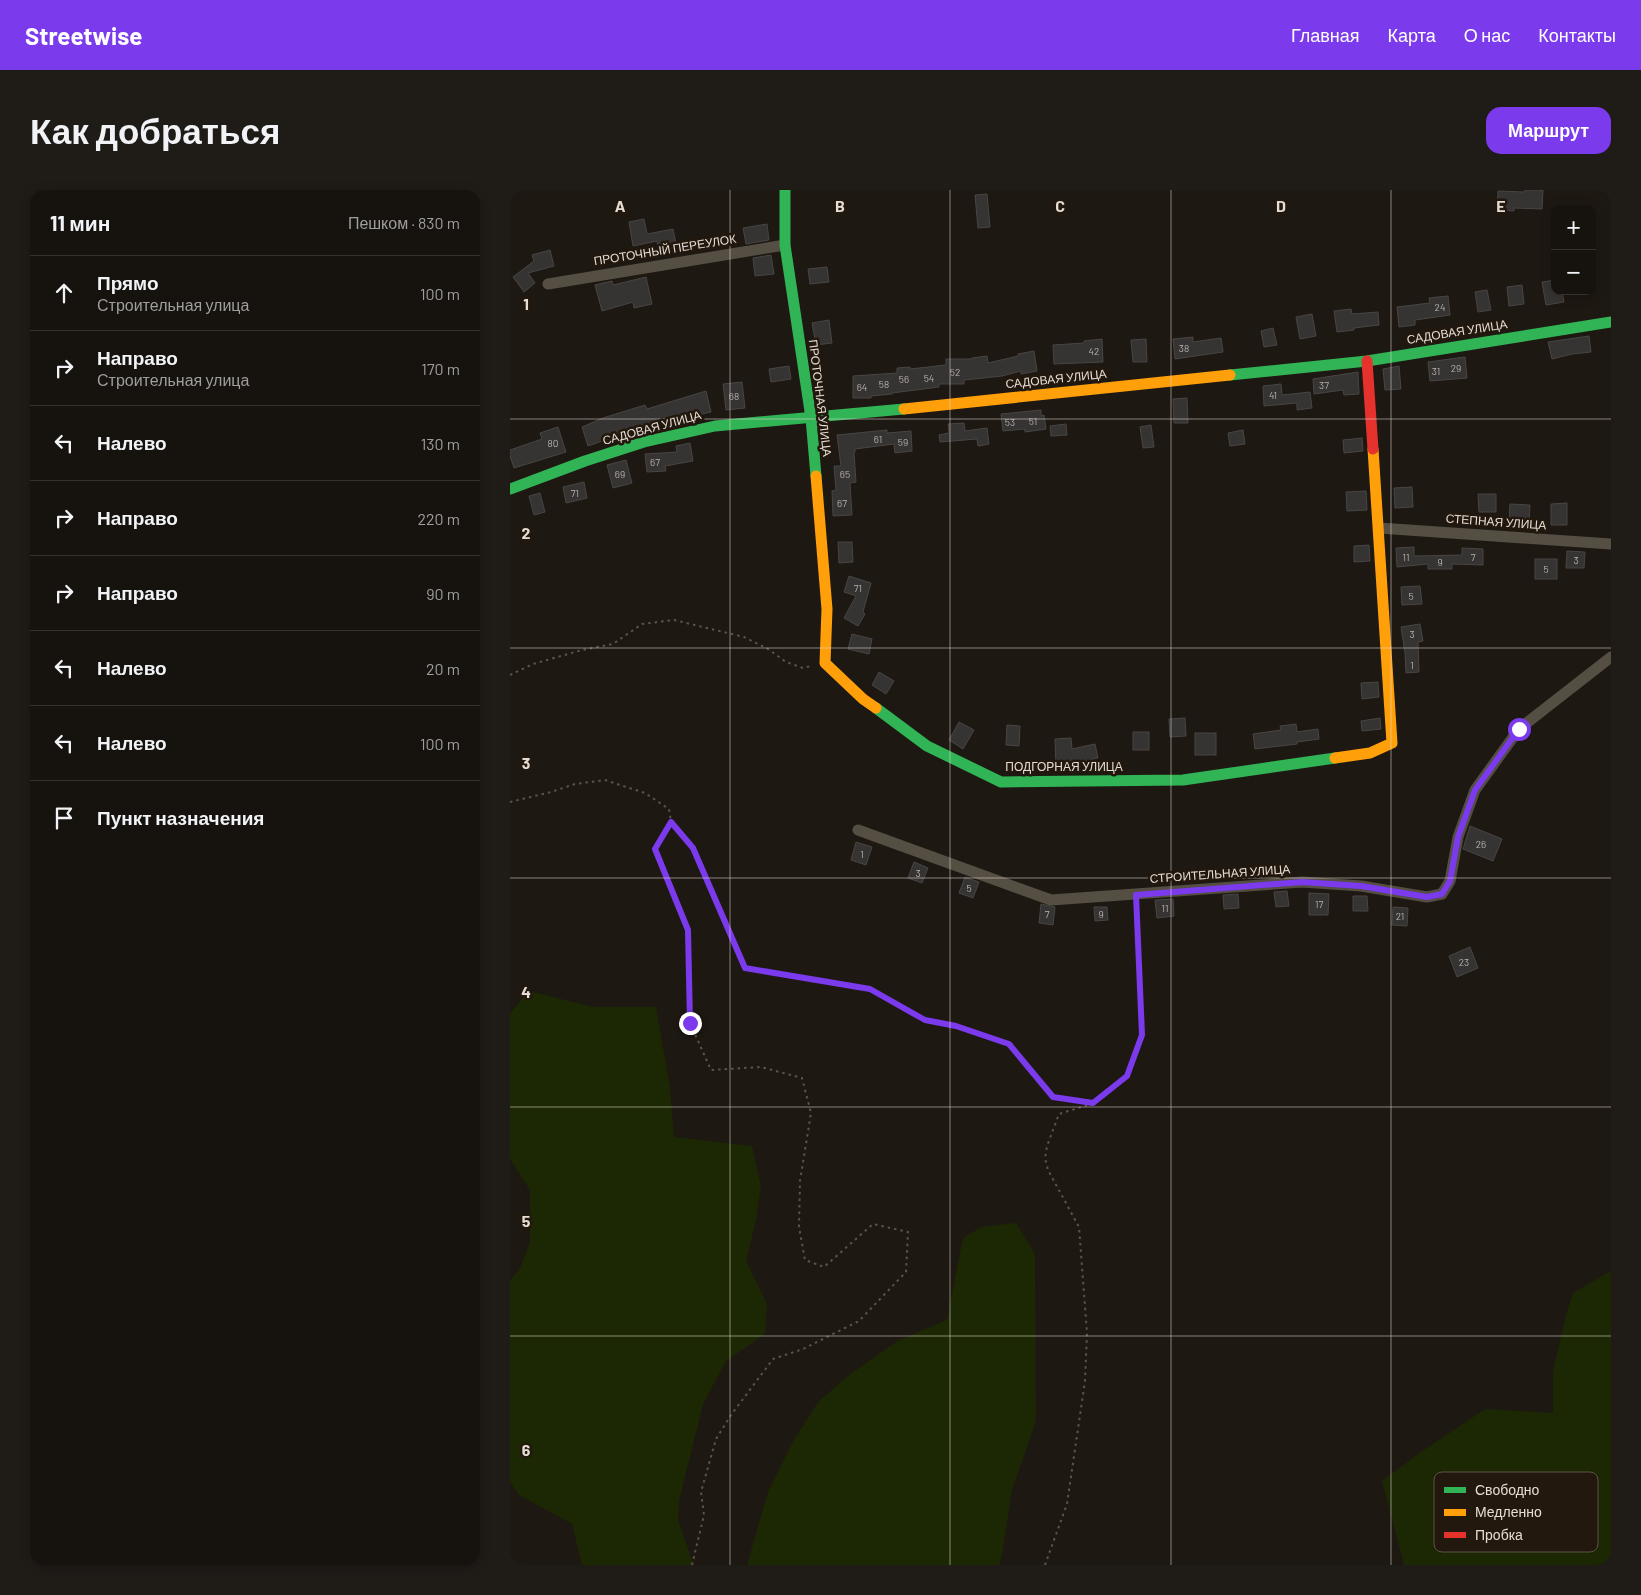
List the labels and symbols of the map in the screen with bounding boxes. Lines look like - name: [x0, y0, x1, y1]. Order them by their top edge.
- text: A: [615, 196, 626, 215]
- text: B: [835, 196, 845, 215]
- text: C: [1055, 196, 1065, 215]
- text: D: [1276, 196, 1286, 215]
- text: E: [1496, 196, 1506, 215]
- street label: ПРОТОЧНЫЙ ПЕРЕУЛОК: [593, 231, 737, 267]
- text: 1: [523, 294, 529, 313]
- house number: 24: [1435, 301, 1445, 313]
- street label: САДОВАЯ УЛИЦА: [1406, 316, 1508, 347]
- street label: ПРОТОЧНАЯ УЛИЦА: [806, 339, 835, 457]
- house number: 38: [1179, 342, 1189, 354]
- house number: 42: [1089, 345, 1099, 357]
- house number: 29: [1451, 362, 1461, 374]
- house number: 31: [1432, 365, 1440, 377]
- house number: 52: [950, 366, 960, 378]
- street label: САДОВАЯ УЛИЦА: [1005, 366, 1107, 391]
- house number: 54: [924, 372, 934, 384]
- house number: 56: [899, 373, 909, 385]
- house number: 58: [879, 378, 889, 390]
- house number: 37: [1319, 379, 1329, 391]
- house number: 64: [857, 381, 867, 393]
- house number: 41: [1269, 389, 1277, 401]
- house number: 68: [729, 390, 739, 402]
- street label: САДОВАЯ УЛИЦА: [601, 407, 703, 448]
- house number: 51: [1029, 415, 1037, 427]
- house number: 53: [1005, 416, 1015, 428]
- house number: 61: [874, 433, 882, 445]
- house number: 59: [898, 436, 908, 448]
- house number: 80: [548, 437, 558, 449]
- house number: 67: [650, 456, 660, 468]
- house number: 69: [615, 468, 625, 480]
- house number: 65: [840, 468, 850, 480]
- house number: 71: [571, 487, 579, 499]
- house number: 67: [837, 497, 847, 509]
- street label: СТЕПНАЯ УЛИЦА: [1445, 511, 1547, 532]
- text: 2: [522, 523, 531, 542]
- house number: 11: [1402, 551, 1410, 563]
- house number: 7: [1471, 551, 1476, 563]
- house number: 3: [1573, 554, 1579, 566]
- house number: 9: [1437, 556, 1443, 568]
- house number: 5: [1543, 563, 1549, 575]
- house number: 71: [854, 582, 862, 594]
- house number: 5: [1408, 590, 1414, 602]
- house number: 3: [1409, 628, 1415, 640]
- house number: 1: [1410, 659, 1414, 671]
- route start: [1508, 718, 1531, 741]
- text: 3: [522, 753, 530, 772]
- street label: ПОДГОРНАЯ УЛИЦА: [1005, 759, 1123, 774]
- house number: 26: [1476, 838, 1486, 850]
- house number: 1: [860, 848, 864, 860]
- street label: СТРОИТЕЛЬНАЯ УЛИЦА: [1149, 861, 1291, 886]
- house number: 3: [915, 867, 921, 879]
- house number: 5: [966, 882, 972, 894]
- house number: 17: [1315, 898, 1323, 910]
- house number: 11: [1161, 902, 1169, 914]
- house number: 7: [1045, 908, 1050, 920]
- house number: 9: [1098, 908, 1104, 920]
- house number: 21: [1396, 910, 1404, 922]
- house number: 23: [1459, 956, 1469, 968]
- text: 4: [521, 982, 531, 1001]
- route end: [679, 1012, 702, 1035]
- text: 5: [522, 1211, 531, 1230]
- text: 6: [522, 1440, 531, 1459]
- legend: [1434, 1472, 1598, 1552]
- text: Свободно: [1475, 1481, 1540, 1498]
- text: Медленно: [1475, 1503, 1542, 1520]
- text: Пробка: [1475, 1526, 1523, 1543]

